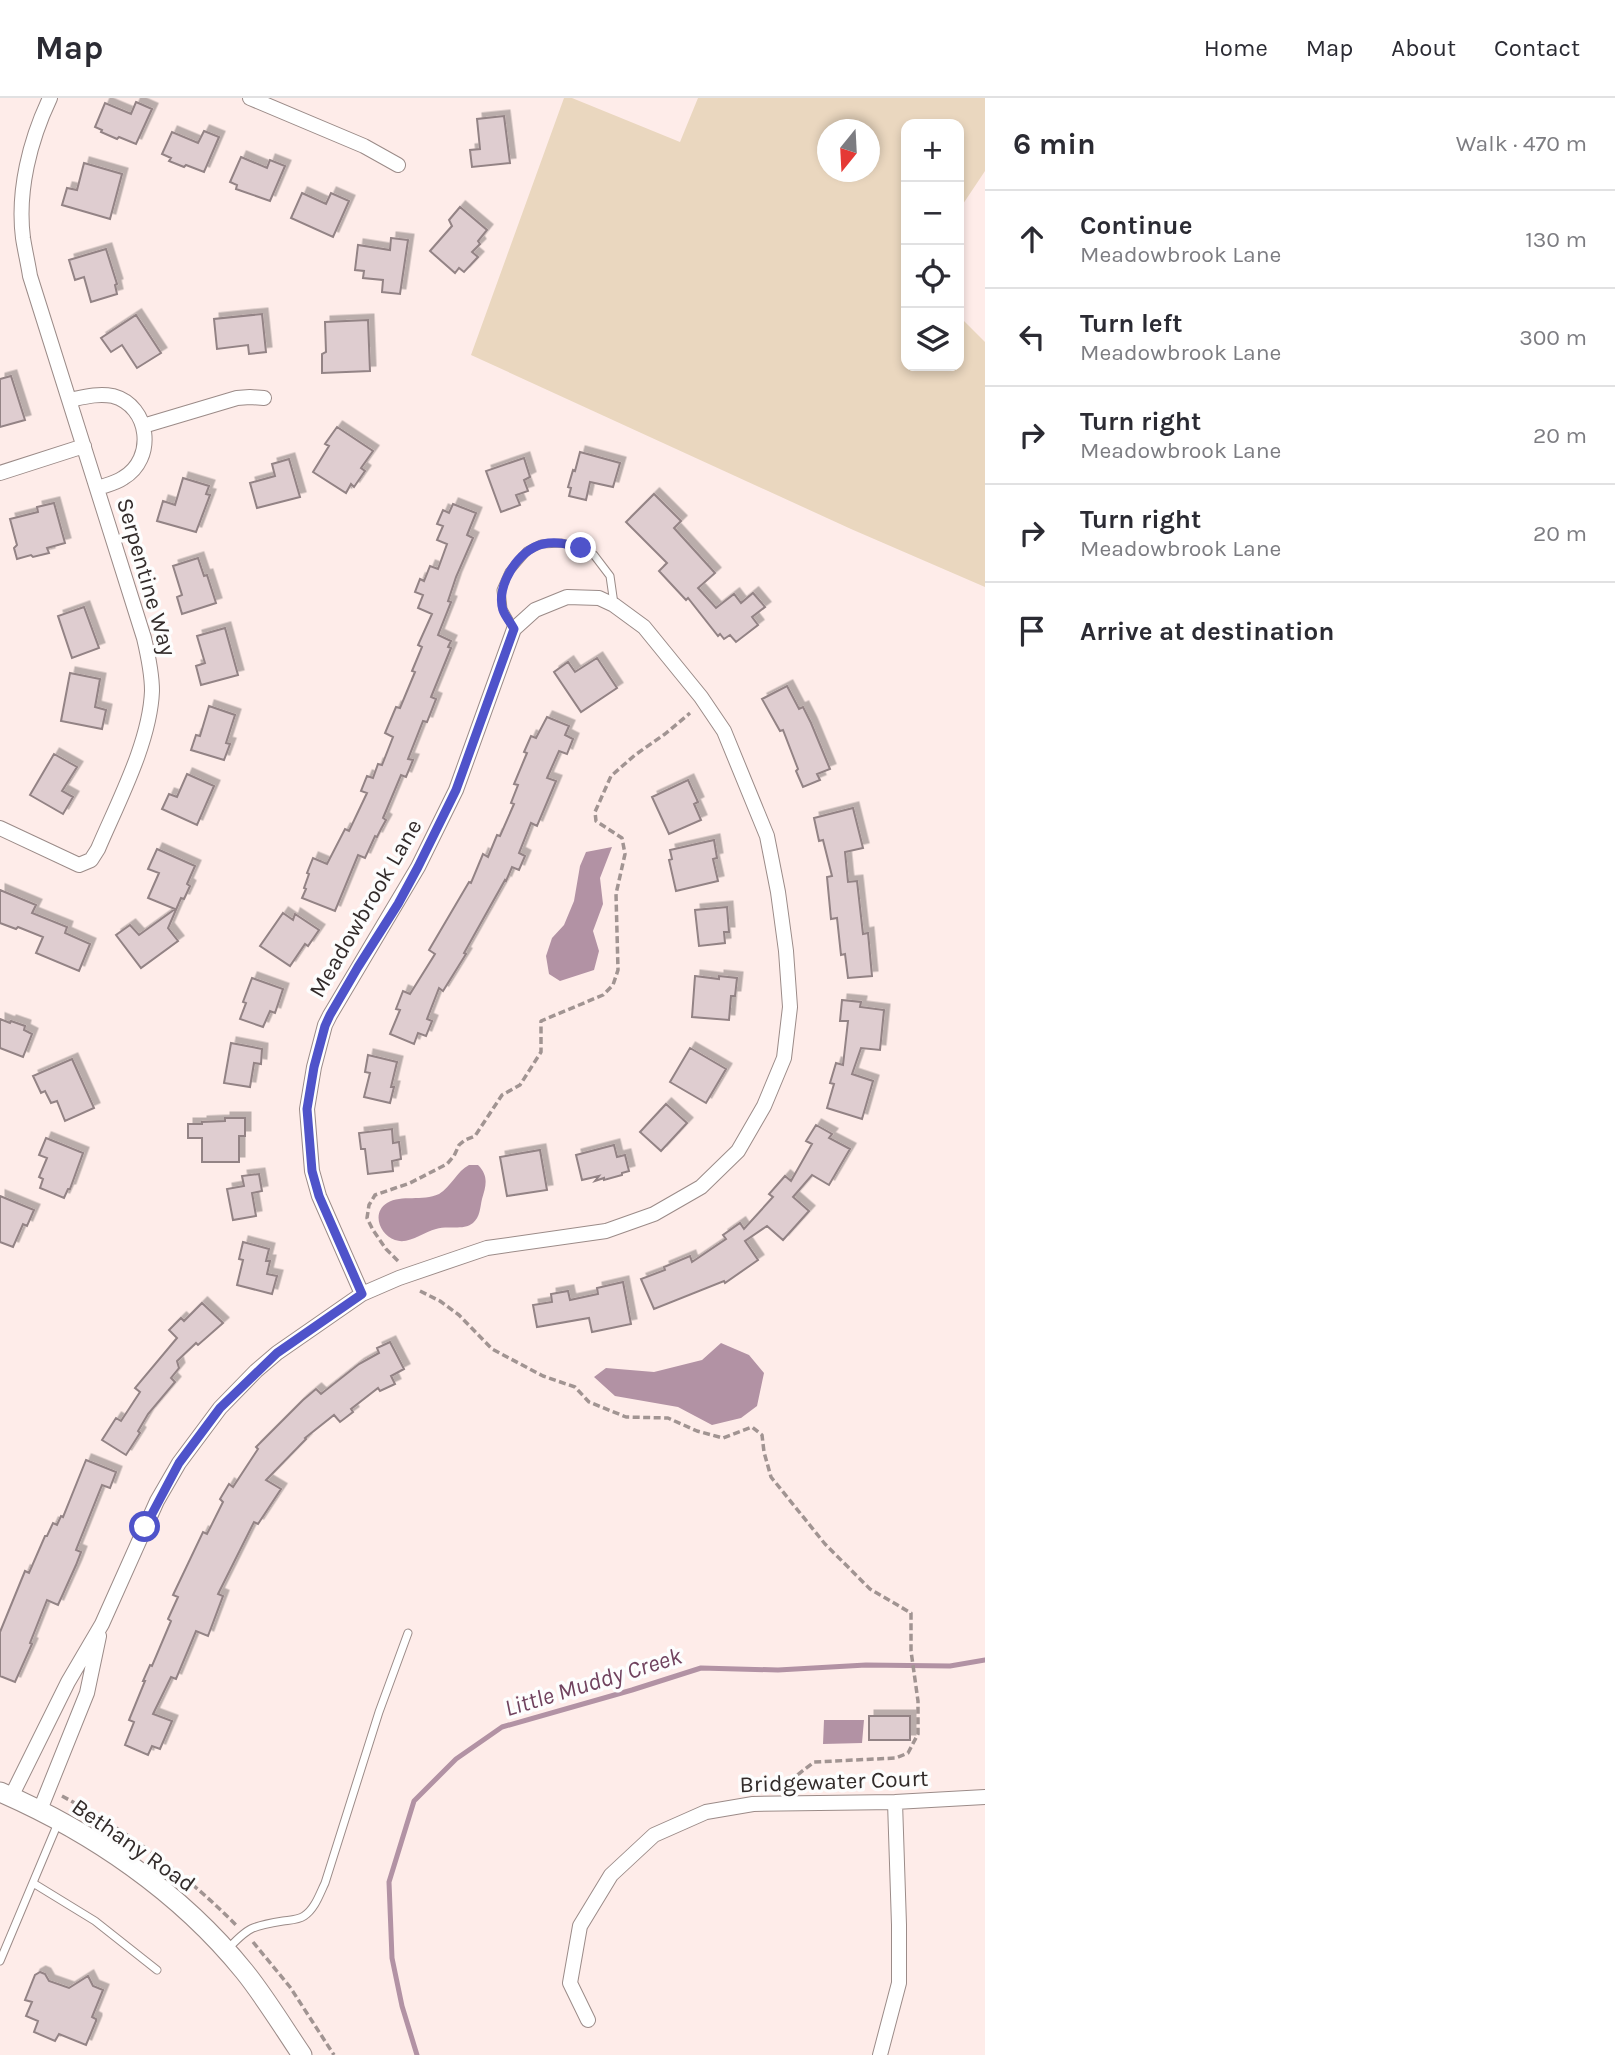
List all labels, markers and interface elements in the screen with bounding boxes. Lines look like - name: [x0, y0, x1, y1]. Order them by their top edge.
- text: Map: [35, 29, 103, 67]
- text: Home: [1204, 34, 1268, 62]
- text: Map: [1306, 34, 1353, 62]
- text: About: [1391, 34, 1456, 62]
- text: Contact: [1494, 34, 1580, 62]
- north arrow: [817, 119, 880, 182]
- map controls: [901, 119, 964, 371]
- button: +: [901, 119, 964, 182]
- text: 6 min: [1013, 126, 1096, 162]
- text: Walk · 470 m: [1456, 130, 1587, 157]
- button: −: [901, 182, 964, 245]
- text: Continue: [1080, 210, 1192, 241]
- icon: ahead: [1013, 220, 1051, 258]
- text: 130 m: [1525, 226, 1587, 253]
- text: Meadowbrook Lane: [1080, 241, 1281, 268]
- button: locate: [901, 245, 964, 308]
- button: layers: [901, 308, 964, 371]
- text: Turn left: [1080, 308, 1182, 339]
- icon: left: [1013, 318, 1051, 356]
- text: 300 m: [1519, 324, 1587, 351]
- text: Meadowbrook Lane: [1080, 339, 1281, 366]
- text: Turn right: [1080, 406, 1201, 437]
- icon: right: [1013, 416, 1051, 454]
- text: 20 m: [1533, 422, 1587, 449]
- text: Meadowbrook Lane: [1080, 437, 1281, 464]
- street label: Serpentine Way: [111, 495, 182, 659]
- text: Turn right: [1080, 504, 1201, 535]
- icon: right: [1013, 514, 1051, 552]
- text: 20 m: [1533, 520, 1587, 547]
- route end: [565, 532, 596, 563]
- text: Meadowbrook Lane: [1080, 535, 1281, 562]
- icon: arrive: [1013, 612, 1051, 650]
- text: Arrive at destination: [1080, 616, 1334, 647]
- street label: Meadowbrook Lane: [303, 814, 427, 1002]
- route start: [129, 1511, 160, 1542]
- water label: Little Muddy Creek: [501, 1642, 686, 1722]
- street label: Bridgewater Court: [739, 1765, 929, 1798]
- street label: Bethany Road: [67, 1793, 201, 1898]

